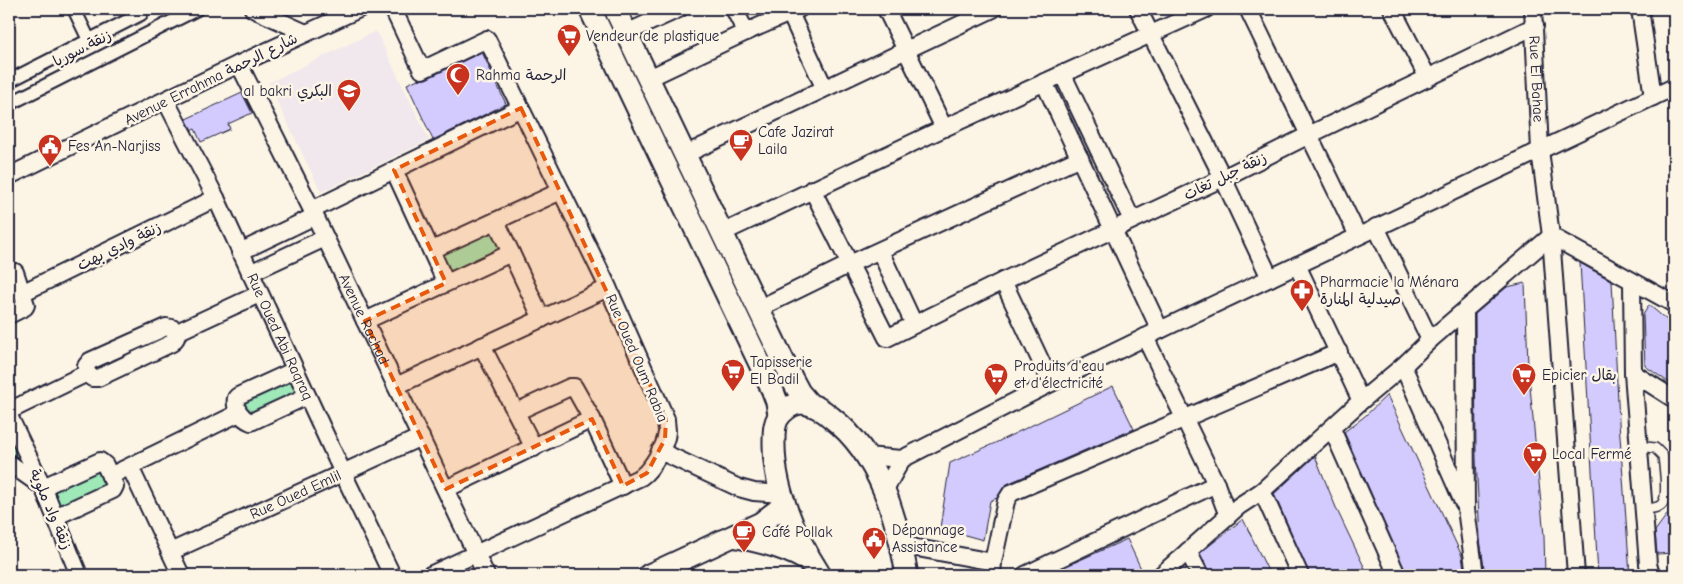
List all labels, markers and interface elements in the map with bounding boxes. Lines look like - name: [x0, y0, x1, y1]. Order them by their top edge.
- supermarket icon: Vendeur de plastique: [556, 23, 582, 57]
- street label: زنقة سوريا: [50, 26, 114, 70]
- place label: Vendeur de plastique: [586, 27, 720, 45]
- street label: Avenue Errahma شارع الرحمة: [121, 29, 301, 130]
- street label: Rue El Bahae: [1525, 35, 1548, 123]
- mosque icon: Rahma الرحمة: [445, 62, 471, 96]
- place label: Rahma الرحمة: [476, 66, 566, 84]
- school or university icon: al bakri البكري: [336, 78, 362, 112]
- place label: al bakri البكري: [243, 82, 332, 102]
- place label: Cafe Jazirat Laila: [758, 123, 834, 158]
- cafe icon: Cafe Jazirat Laila: [728, 128, 754, 162]
- public building icon: Fes An-Narjiss: [37, 133, 63, 167]
- place label: Fes An-Narjiss: [68, 137, 161, 155]
- street label: زنقة جبل تغات: [1181, 148, 1269, 204]
- street label: زنقة وادي بهت: [74, 218, 165, 276]
- street label: Rue Oued Abi Raqraq: [243, 271, 317, 403]
- street label: Avenue Rachad: [335, 271, 393, 367]
- place label: Pharmacie la Ménara صيدلية المنارة: [1320, 273, 1459, 308]
- pharmacy icon: Pharmacie la Ménara صيدلية المنارة: [1289, 278, 1315, 312]
- street label: Rue Oued Oum Rabia: [602, 291, 672, 425]
- place label: Tapisserie El Badil: [750, 353, 813, 388]
- place label: Produits d'eau et d'électricité: [1014, 357, 1104, 392]
- supermarket icon: Tapisserie El Badil: [720, 358, 746, 392]
- supermarket icon: Produits d'eau et d'électricité: [983, 362, 1009, 396]
- supermarket icon: Epicier بقال: [1511, 362, 1537, 396]
- place label: Epicier بقال: [1542, 366, 1617, 384]
- supermarket icon: Local Fermé: [1522, 441, 1548, 475]
- place label: Local Fermé: [1552, 445, 1632, 463]
- street label: زنقة واد ملوية: [25, 466, 76, 552]
- street label: Rue Oued Emlil: [247, 466, 344, 523]
- cafe icon: Café Pollak: [731, 519, 757, 553]
- place label: Dépannage Assistance: [892, 521, 965, 556]
- place label: Café Pollak: [762, 523, 833, 541]
- public building icon: Dépannage Assistance: [861, 526, 887, 560]

